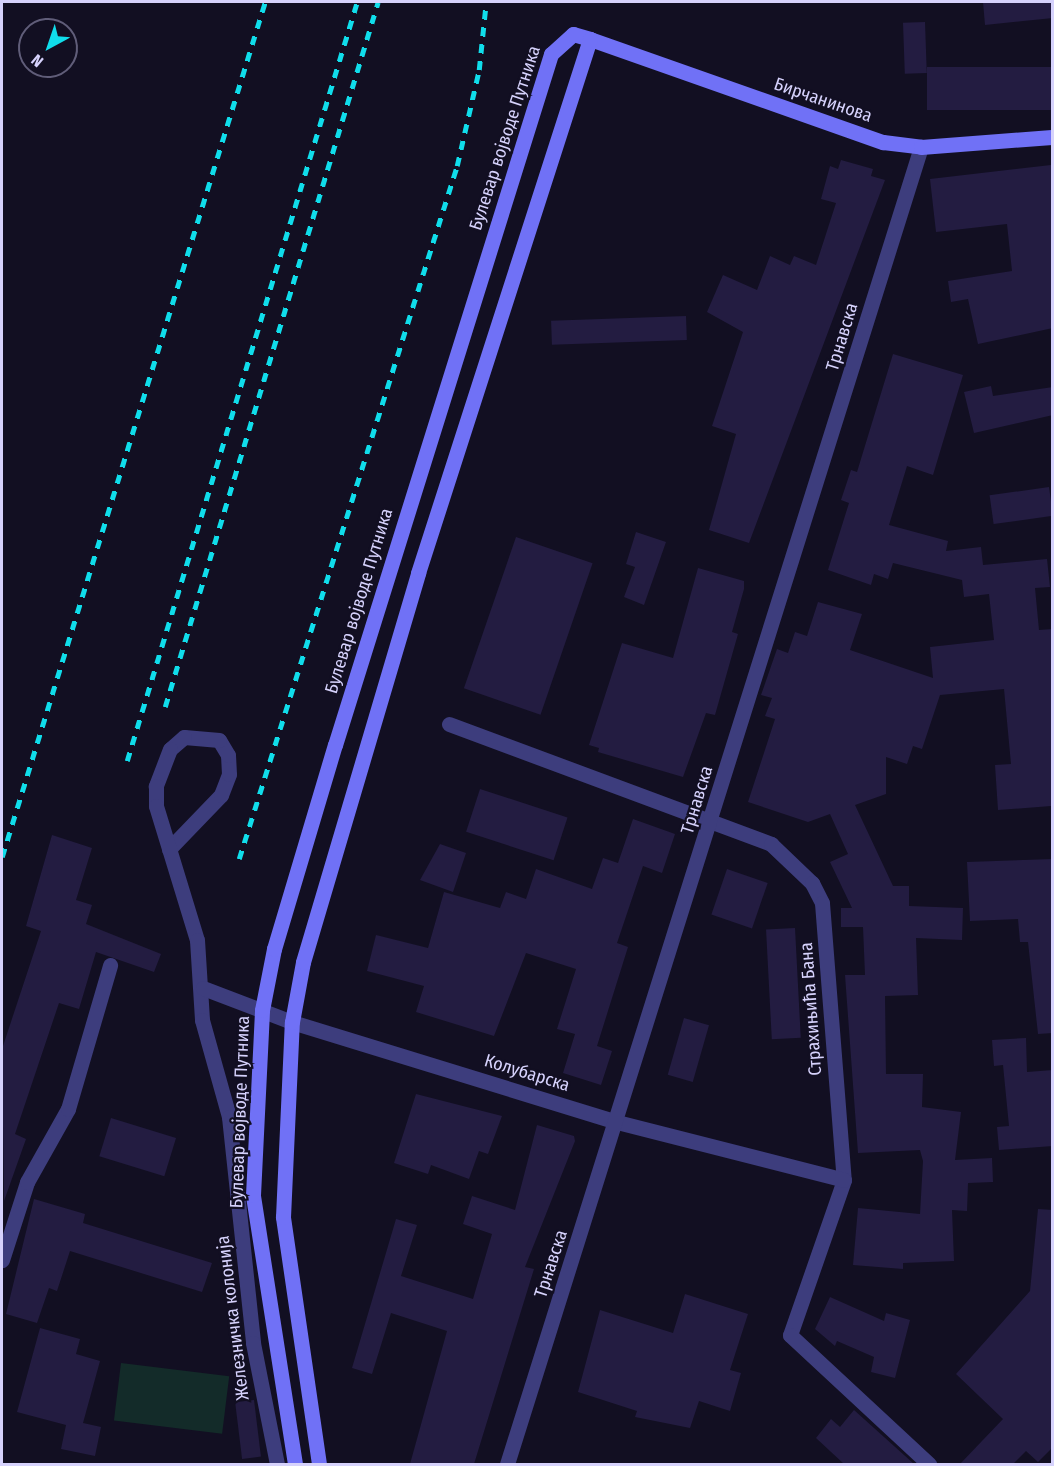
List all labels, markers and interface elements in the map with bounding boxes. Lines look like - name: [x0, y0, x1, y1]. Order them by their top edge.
- north arrow: [18, 18, 78, 78]
- street label: Булевар војводе Путника: [465, 43, 545, 233]
- text: N: [28, 50, 47, 71]
- street label: Бирчанинова: [771, 73, 875, 127]
- street label: Трнавска: [821, 300, 863, 374]
- street label: Булевар војводе Путника: [321, 506, 397, 696]
- street label: Трнавска: [676, 763, 718, 837]
- street label: Страхињића Бана: [796, 942, 826, 1076]
- street label: Булевар војводе Путника: [226, 1015, 254, 1209]
- street label: Колубарска: [482, 1050, 572, 1096]
- street label: Трнавска: [530, 1227, 572, 1301]
- street label: Железничка колонија: [212, 1234, 254, 1402]

